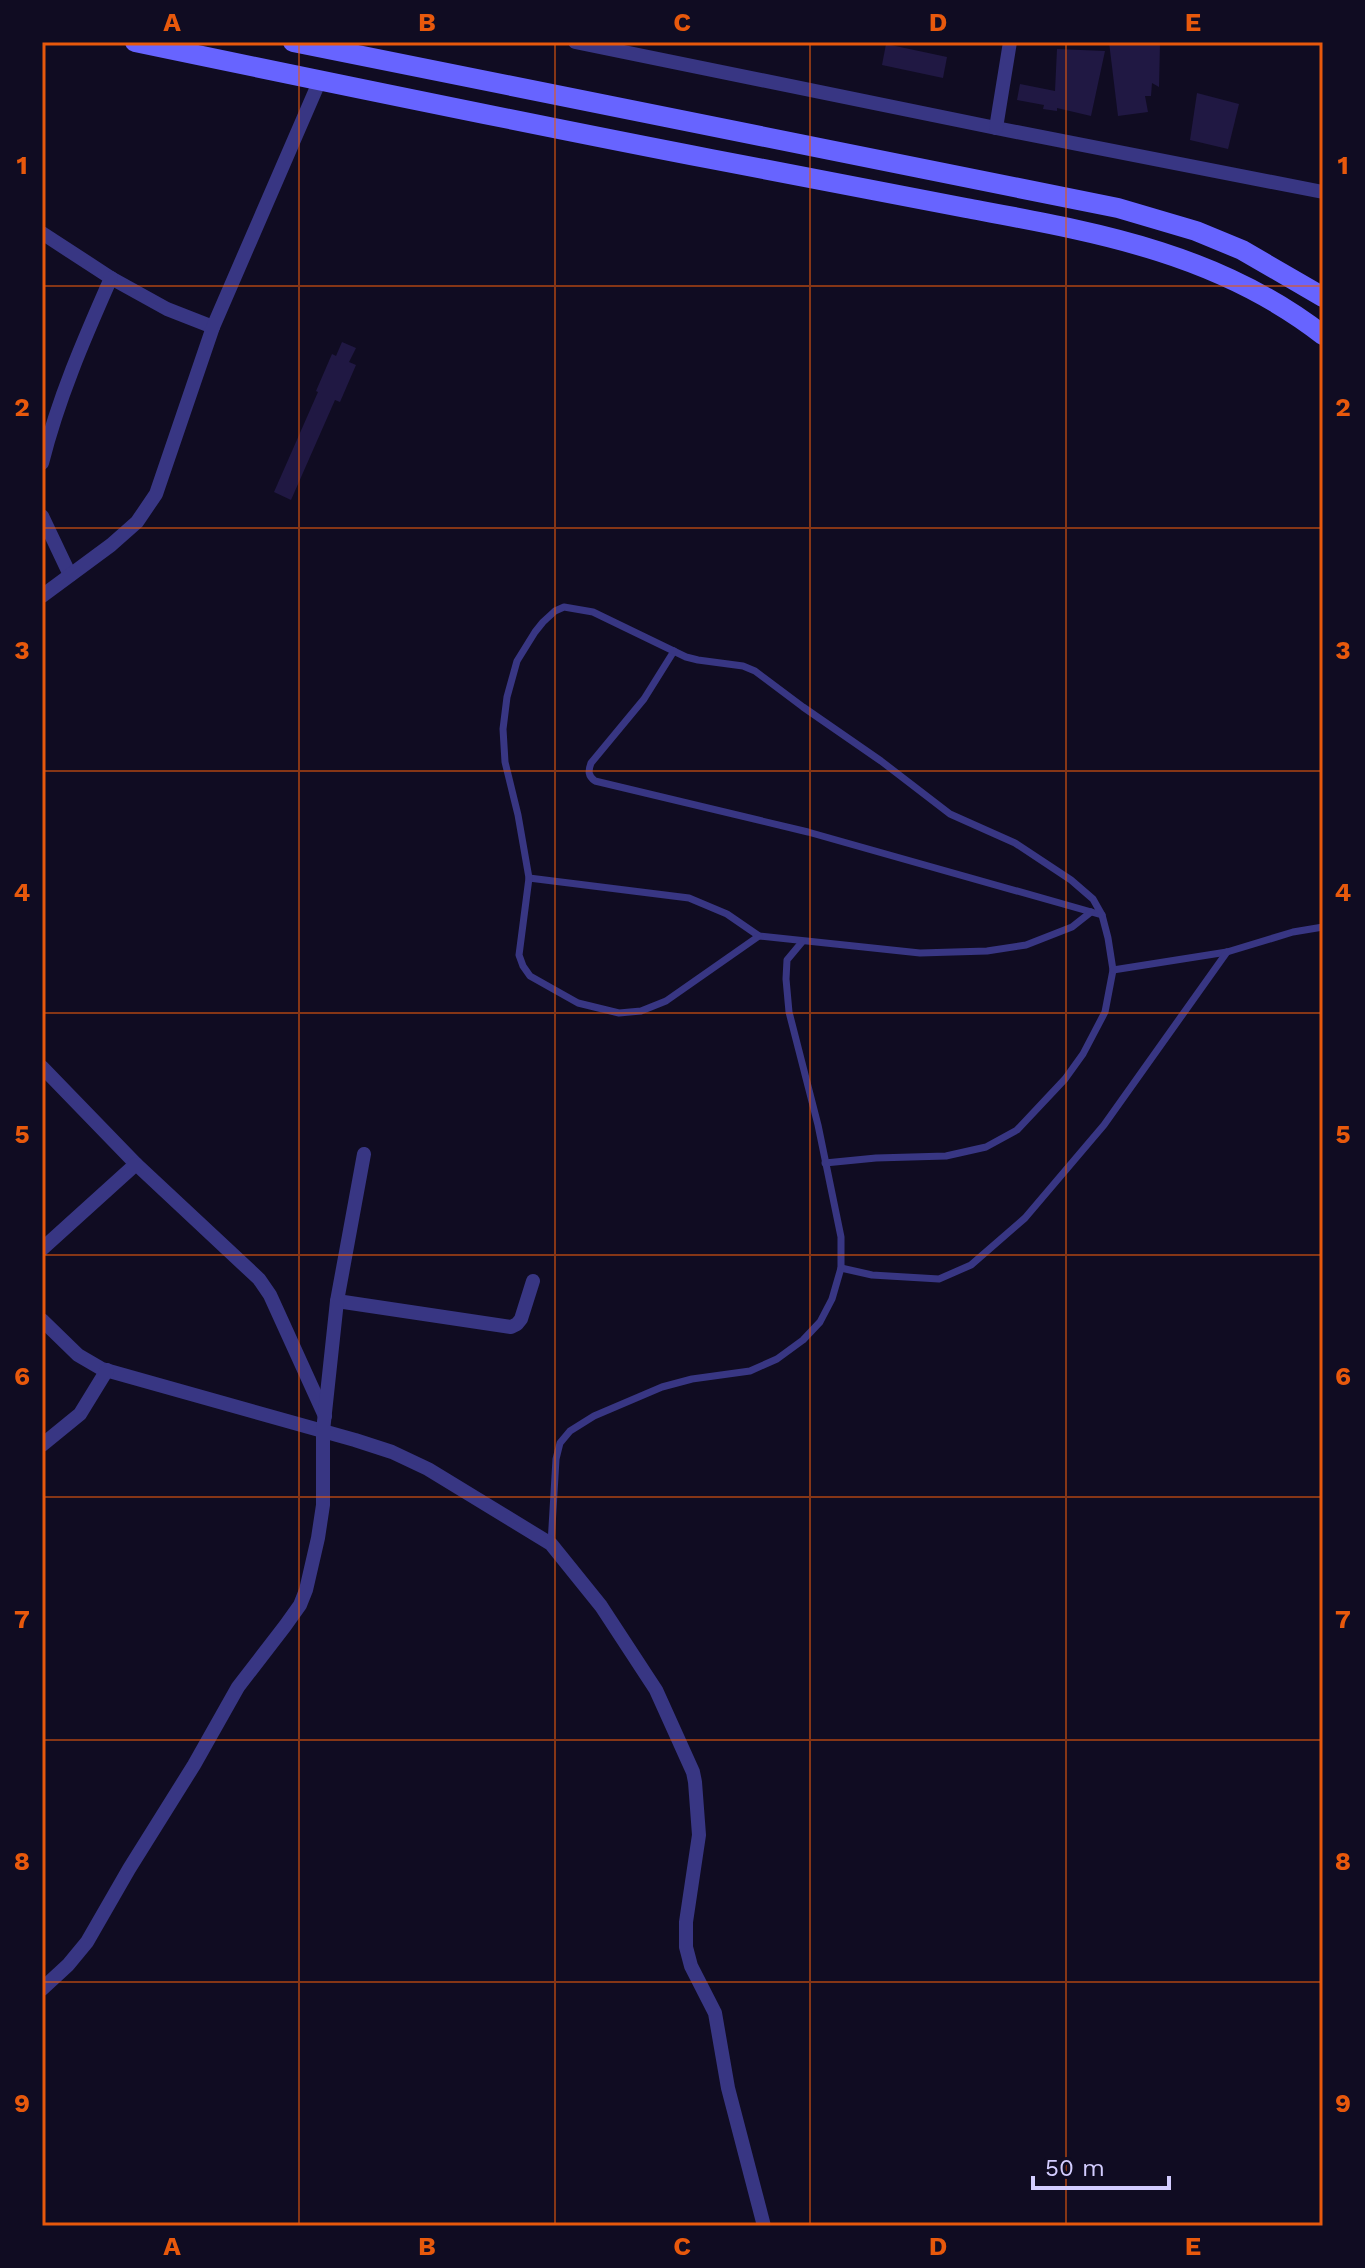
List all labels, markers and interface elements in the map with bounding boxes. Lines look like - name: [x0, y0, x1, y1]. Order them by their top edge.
- text: A: [163, 7, 181, 37]
- text: B: [418, 7, 436, 37]
- text: C: [673, 7, 691, 37]
- text: D: [929, 7, 947, 37]
- text: E: [1185, 7, 1201, 37]
- text: 1: [16, 150, 28, 180]
- text: 1: [1337, 150, 1349, 180]
- text: 2: [14, 392, 30, 422]
- text: 2: [1335, 392, 1351, 422]
- text: 3: [14, 635, 30, 665]
- text: 3: [1335, 635, 1351, 665]
- text: 4: [14, 877, 31, 907]
- text: 4: [1335, 877, 1352, 907]
- text: 5: [14, 1119, 30, 1149]
- text: 5: [1335, 1119, 1351, 1149]
- text: 6: [14, 1361, 30, 1391]
- text: 6: [1335, 1361, 1351, 1391]
- text: 7: [14, 1604, 30, 1634]
- text: 7: [1335, 1604, 1351, 1634]
- text: 8: [14, 1846, 30, 1876]
- text: 8: [1335, 1846, 1351, 1876]
- text: 9: [14, 2088, 30, 2118]
- text: 9: [1335, 2088, 1351, 2118]
- scale bar: [1033, 2140, 1169, 2190]
- text: 50 m: [1045, 2154, 1105, 2182]
- text: A: [163, 2231, 181, 2261]
- text: B: [418, 2231, 436, 2261]
- text: C: [673, 2231, 691, 2261]
- text: D: [929, 2231, 947, 2261]
- text: E: [1185, 2231, 1201, 2261]

